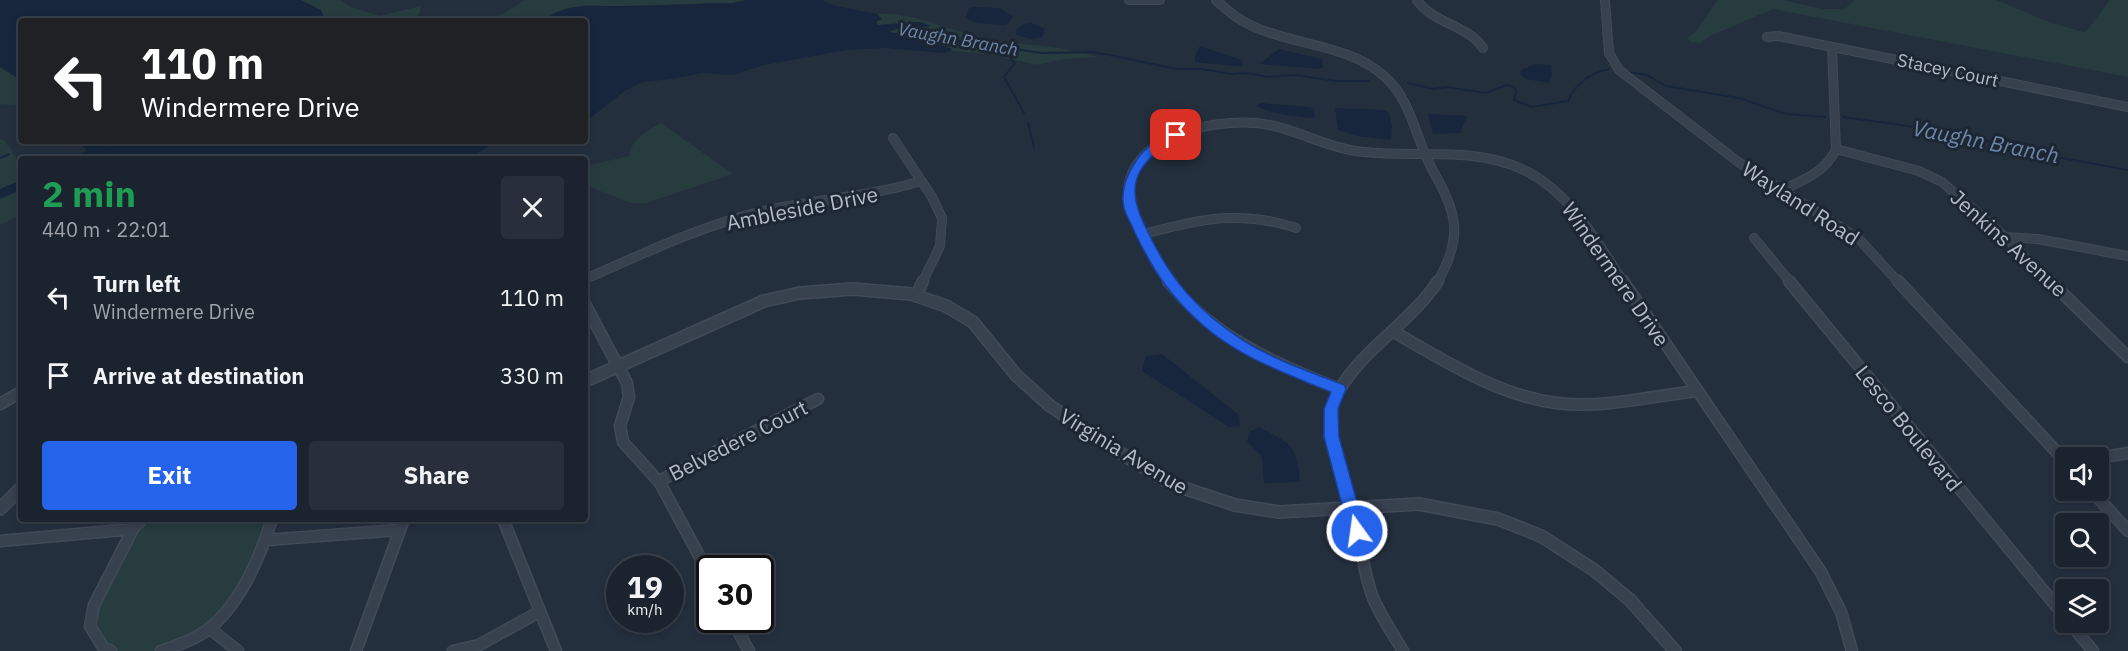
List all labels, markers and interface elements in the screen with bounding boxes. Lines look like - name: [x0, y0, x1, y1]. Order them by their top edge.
- water label: Vaughn Branch: [896, 17, 1020, 61]
- text: 110 m: [141, 36, 264, 91]
- icon: left: [42, 42, 120, 120]
- street label: Stacey Court: [1895, 48, 2001, 92]
- text: Windermere Drive: [141, 89, 360, 124]
- pin: [1150, 109, 1201, 160]
- water label: Vaughn Branch: [1910, 113, 2062, 169]
- icon: arrive: [1159, 118, 1192, 151]
- street label: Wayland Road: [1737, 155, 1865, 251]
- text: 2 min: [42, 170, 136, 217]
- button: close: [501, 176, 564, 239]
- street label: Ambleside Drive: [724, 180, 880, 236]
- street label: Jenkins Avenue: [1945, 183, 2073, 303]
- street label: Windermere Drive: [1556, 196, 1676, 352]
- text: 440 m · 22:01: [42, 216, 170, 243]
- text: Turn left: [93, 269, 181, 298]
- icon: left: [42, 281, 75, 314]
- text: 110 m: [500, 283, 564, 312]
- text: Windermere Drive: [93, 298, 255, 325]
- icon: arrive: [42, 359, 75, 392]
- street label: Lesco Boulevard: [1849, 359, 1969, 497]
- text: Arrive at destination: [93, 361, 304, 390]
- text: 330 m: [500, 361, 564, 390]
- street label: Belvedere Court: [664, 393, 812, 487]
- street label: Virginia Avenue: [1055, 402, 1193, 500]
- button: Exit: [42, 441, 297, 510]
- button: Share: [309, 441, 564, 510]
- map controls: [2055, 447, 2109, 633]
- button: sound: [2055, 447, 2109, 501]
- position arrow: [1325, 499, 1389, 563]
- button: search: [2055, 513, 2109, 567]
- speed limit sign: 30: [696, 555, 774, 633]
- text: 19: [627, 567, 663, 606]
- button: layers: [2055, 579, 2109, 633]
- text: km/h: [627, 600, 663, 619]

